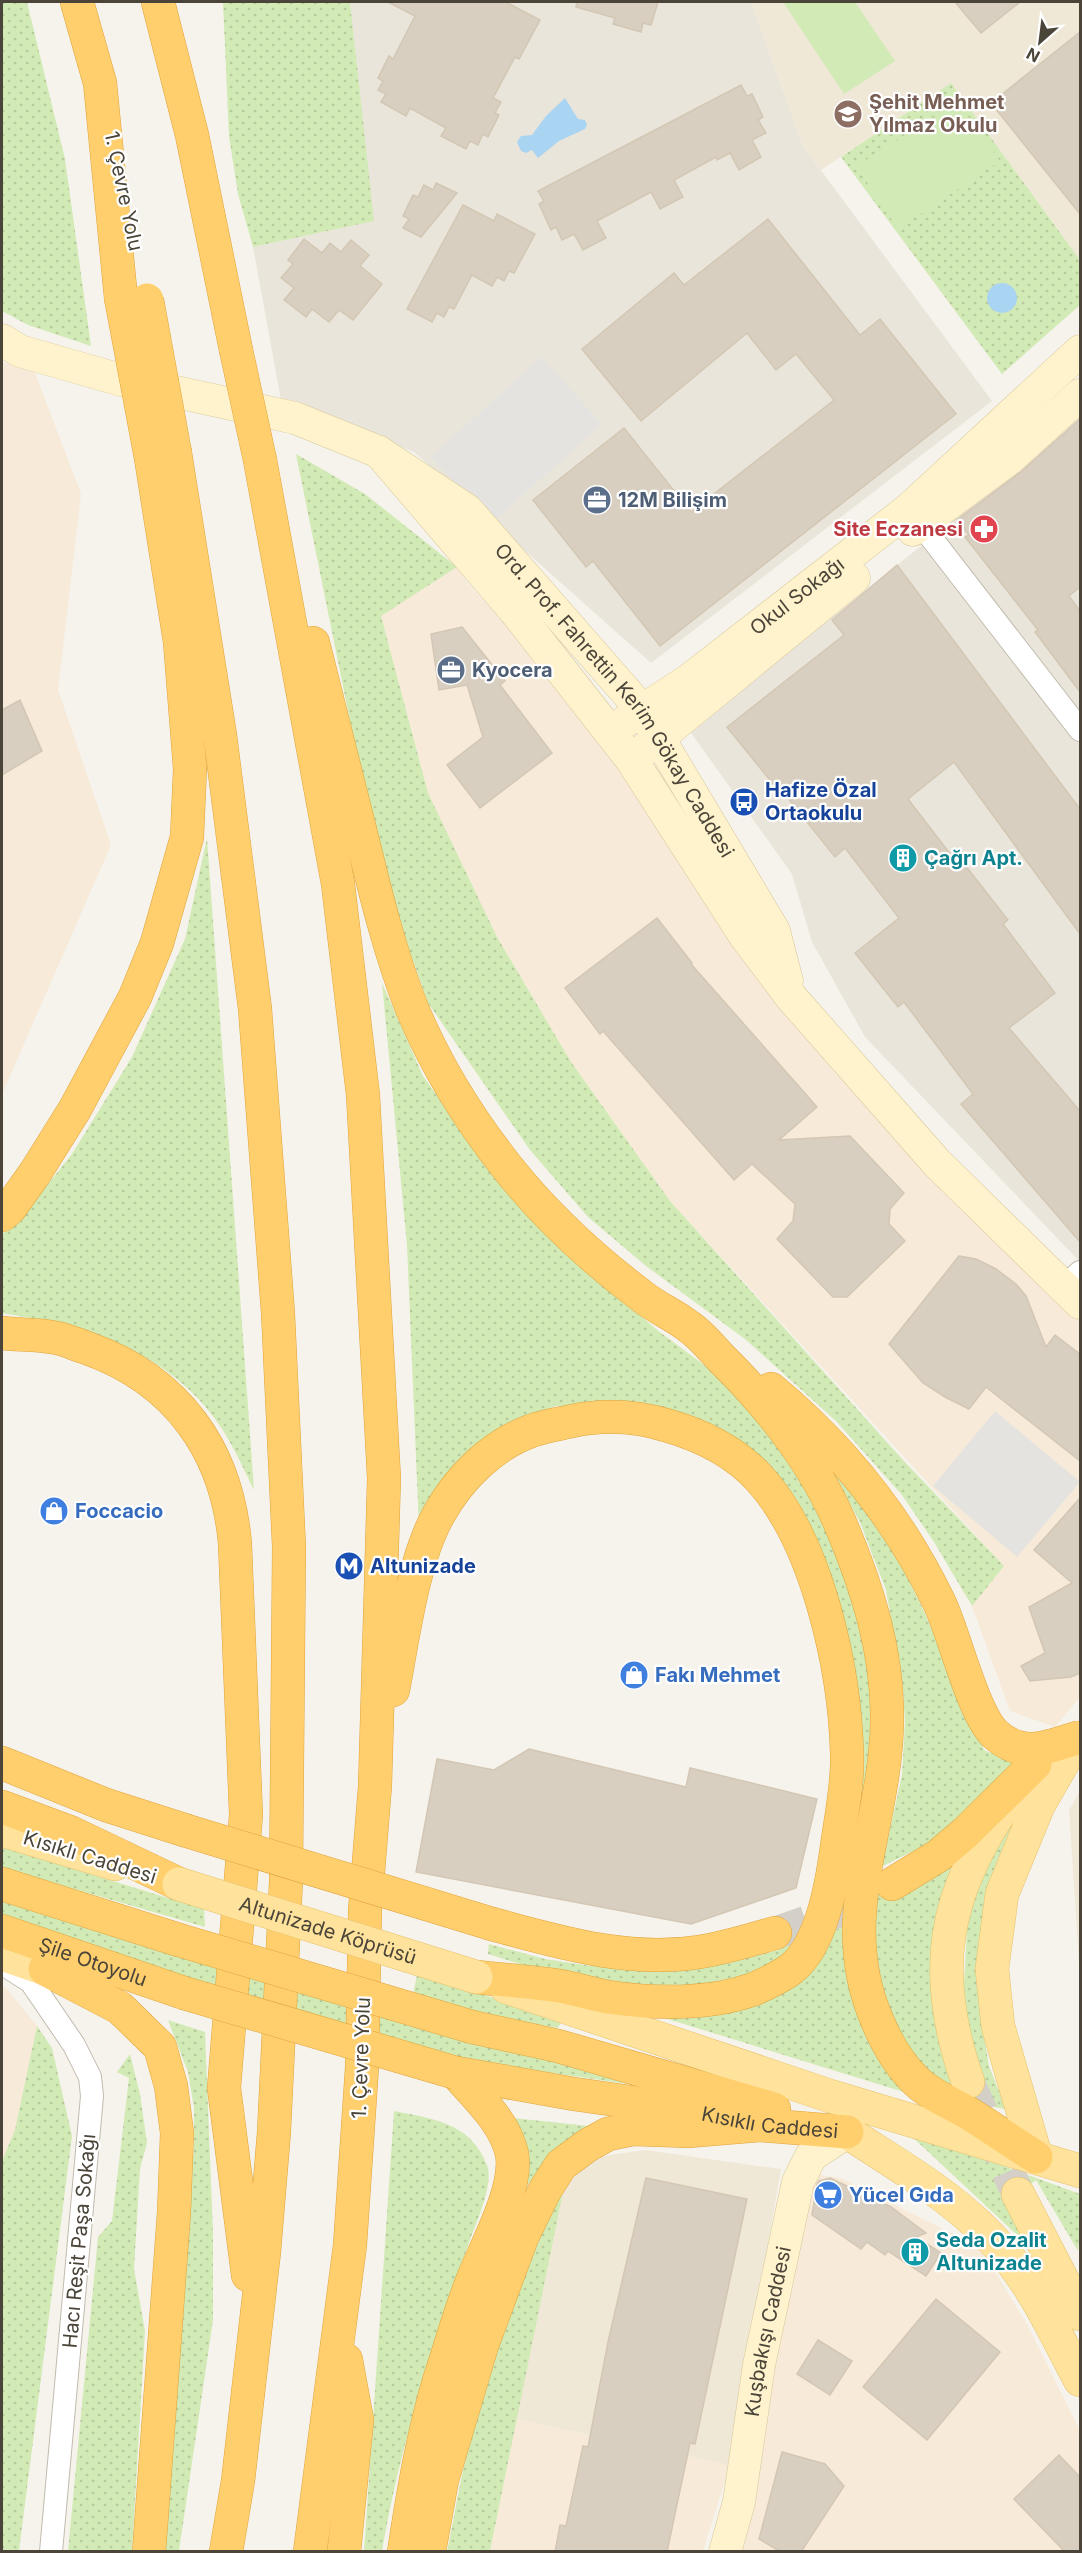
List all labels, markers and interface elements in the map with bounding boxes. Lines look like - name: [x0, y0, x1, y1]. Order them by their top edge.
- north arrow: [1010, 12, 1070, 72]
- text: N: [1023, 44, 1043, 67]
- place label: Şehit Mehmet Yılmaz Okulu: [869, 90, 1004, 137]
- school or university icon: Şehit Mehmet Yılmaz Okulu: [832, 98, 864, 130]
- street label: 1. Çevre Yolu: [100, 129, 148, 253]
- office icon: 12M Bilişim: [581, 484, 613, 516]
- place label: 12M Bilişim: [618, 488, 727, 512]
- pharmacy icon: Site Eczanesi: [968, 513, 1000, 545]
- place label: Site Eczanesi: [833, 517, 963, 541]
- street label: Ord. Prof. Fahrettin Kerim Gökay Caddesi: [490, 538, 739, 862]
- street label: Okul Sokağı: [745, 552, 849, 640]
- office icon: Kyocera: [435, 654, 467, 686]
- place label: Kyocera: [472, 658, 553, 682]
- place label: Hafize Özal Ortaokulu: [765, 778, 877, 825]
- bus stop icon: Hafize Özal Ortaokulu: [728, 786, 760, 818]
- building icon: Çağrı Apt.: [887, 842, 919, 874]
- place label: Çağrı Apt.: [924, 846, 1023, 870]
- shop icon: Foccacio: [38, 1495, 70, 1527]
- place label: Foccacio: [75, 1499, 163, 1523]
- metro station icon: Altunizade: [333, 1550, 365, 1582]
- place label: Altunizade: [370, 1554, 476, 1578]
- shop icon: Fakı Mehmet: [618, 1659, 650, 1691]
- place label: Fakı Mehmet: [655, 1663, 780, 1687]
- street label: Kısıklı Caddesi: [21, 1825, 159, 1889]
- street label: Altunizade Köprüsü: [236, 1892, 419, 1970]
- street label: Şile Otoyolu: [36, 1932, 150, 1991]
- street label: 1. Çevre Yolu: [347, 1997, 375, 2119]
- street label: Kısıklı Caddesi: [699, 2102, 839, 2143]
- street label: Hacı Reşit Paşa Sokağı: [58, 2133, 100, 2349]
- supermarket icon: Yücel Gıda: [812, 2179, 844, 2211]
- place label: Yücel Gıda: [849, 2183, 954, 2207]
- place label: Seda Ozalit Altunizade: [936, 2228, 1047, 2275]
- building icon: Seda Ozalit Altunizade: [899, 2236, 931, 2268]
- street label: Kuşbakışı Caddesi: [740, 2244, 796, 2418]

